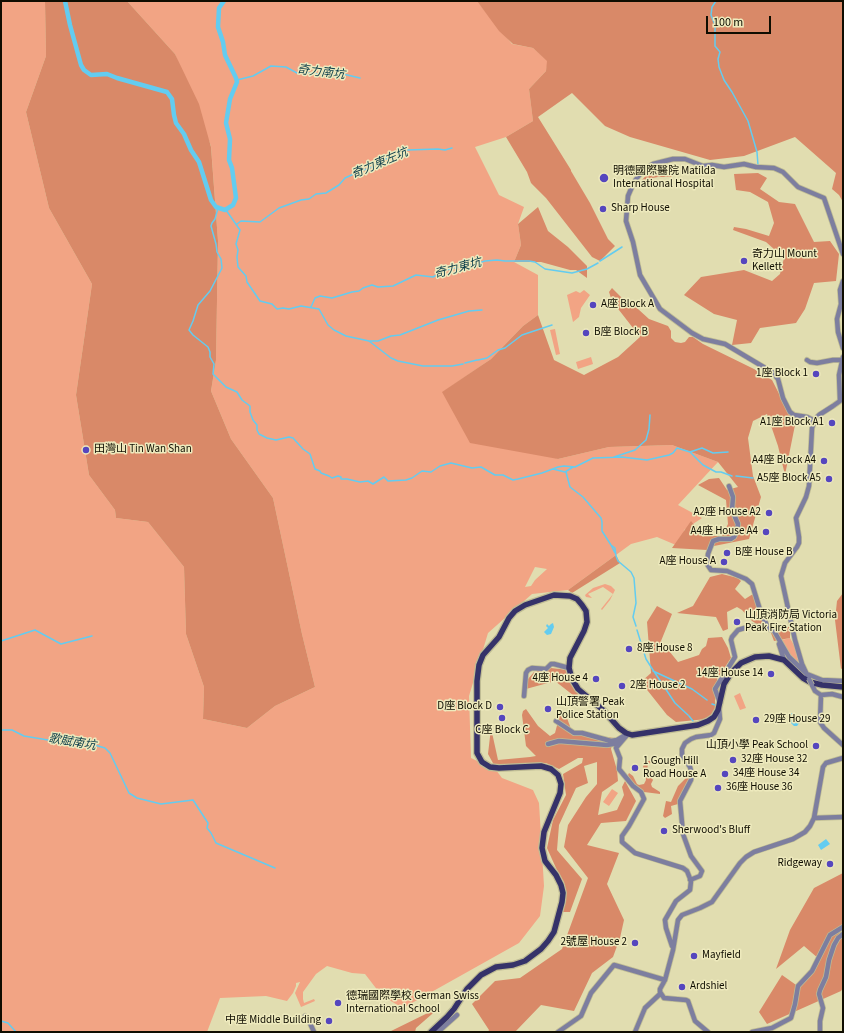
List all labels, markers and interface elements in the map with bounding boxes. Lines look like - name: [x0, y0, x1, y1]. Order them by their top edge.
- scale bar: [708, 8, 773, 34]
- text: 100 m: [713, 14, 743, 31]
- water label: 奇力南坑: [296, 63, 346, 83]
- water label: 奇力東左坑: [350, 146, 410, 182]
- place label: 明德國際醫院 Matilda International Hospital: [613, 165, 715, 191]
- marker: 明德國際醫院 Matilda International Hospital: [598, 172, 610, 184]
- place label: Sharp House: [611, 202, 670, 216]
- marker: Sharp House: [598, 204, 608, 214]
- place label: 奇力山 Mount Kellett: [752, 248, 817, 274]
- water label: 奇力東坑: [433, 256, 483, 282]
- marker: 奇力山 Mount Kellett: [739, 256, 749, 266]
- place label: A座 Block A: [601, 298, 654, 312]
- marker: A座 Block A: [588, 300, 598, 310]
- place label: B座 Block B: [594, 326, 648, 340]
- marker: B座 Block B: [581, 328, 591, 338]
- place label: 1座 Block 1: [756, 367, 808, 381]
- marker: 1座 Block 1: [811, 369, 821, 379]
- place label: A1座 Block A1: [760, 416, 824, 430]
- marker: A1座 Block A1: [827, 418, 837, 428]
- place label: 田灣山 Tin Wan Shan: [94, 443, 192, 457]
- marker: 田灣山 Tin Wan Shan: [81, 445, 91, 455]
- place label: A4座 Block A4: [752, 454, 816, 468]
- marker: A4座 Block A4: [819, 456, 829, 466]
- place label: A5座 Block A5: [757, 472, 821, 486]
- marker: A5座 Block A5: [824, 474, 834, 484]
- place label: A2座 House A2: [694, 506, 761, 520]
- marker: A2座 House A2: [764, 508, 774, 518]
- place label: A4座 House A4: [691, 525, 758, 539]
- marker: A4座 House A4: [761, 527, 771, 537]
- place label: B座 House B: [735, 546, 793, 560]
- marker: B座 House B: [722, 548, 732, 558]
- place label: A座 House A: [659, 555, 716, 569]
- marker: A座 House A: [719, 557, 729, 567]
- place label: 山頂消防局 Victoria Peak Fire Station: [745, 609, 837, 635]
- marker: 山頂消防局 Victoria Peak Fire Station: [732, 617, 742, 627]
- place label: 8座 House 8: [637, 642, 693, 656]
- marker: 8座 House 8: [624, 644, 634, 654]
- place label: 14座 House 14: [697, 667, 763, 681]
- marker: 14座 House 14: [766, 669, 776, 679]
- place label: 4座 House 4: [532, 672, 588, 686]
- marker: 4座 House 4: [591, 674, 601, 684]
- place label: 2座 House 2: [630, 679, 686, 693]
- marker: 2座 House 2: [617, 681, 627, 691]
- place label: 山頂警署 Peak Police Station: [556, 696, 624, 722]
- place label: D座 Block D: [437, 700, 492, 714]
- marker: D座 Block D: [495, 702, 505, 712]
- marker: 山頂警署 Peak Police Station: [543, 704, 553, 714]
- marker: C座 Block C: [497, 713, 507, 723]
- place label: 29座 House 29: [764, 713, 830, 727]
- marker: 29座 House 29: [751, 715, 761, 725]
- place label: C座 Block C: [475, 724, 529, 738]
- water label: 歌賦南坑: [47, 732, 97, 754]
- place label: 山頂小學 Peak School: [706, 739, 808, 753]
- marker: 山頂小學 Peak School: [811, 741, 821, 751]
- place label: 32座 House 32: [741, 753, 807, 767]
- place label: 1 Gough Hill Road House A: [643, 755, 706, 781]
- marker: 32座 House 32: [728, 755, 738, 765]
- marker: 1 Gough Hill Road House A: [630, 763, 640, 773]
- place label: 34座 House 34: [733, 767, 799, 781]
- marker: 34座 House 34: [720, 769, 730, 779]
- place label: 36座 House 36: [726, 781, 792, 795]
- marker: 36座 House 36: [713, 783, 723, 793]
- place label: Sherwood's Bluff: [672, 824, 750, 838]
- marker: Sherwood's Bluff: [659, 826, 669, 836]
- place label: Ridgeway: [778, 857, 822, 871]
- marker: Ridgeway: [825, 859, 835, 869]
- place label: 2號屋 House 2: [560, 936, 627, 950]
- marker: 2號屋 House 2: [630, 938, 640, 948]
- place label: Mayfield: [702, 949, 741, 963]
- marker: Mayfield: [689, 951, 699, 961]
- place label: Ardshiel: [690, 980, 727, 994]
- marker: Ardshiel: [677, 982, 687, 992]
- place label: 德瑞國際學校 German Swiss International School: [346, 990, 479, 1016]
- marker: 德瑞國際學校 German Swiss International School: [333, 998, 343, 1008]
- place label: 中座 Middle Building: [225, 1014, 321, 1028]
- marker: 中座 Middle Building: [324, 1016, 334, 1026]

